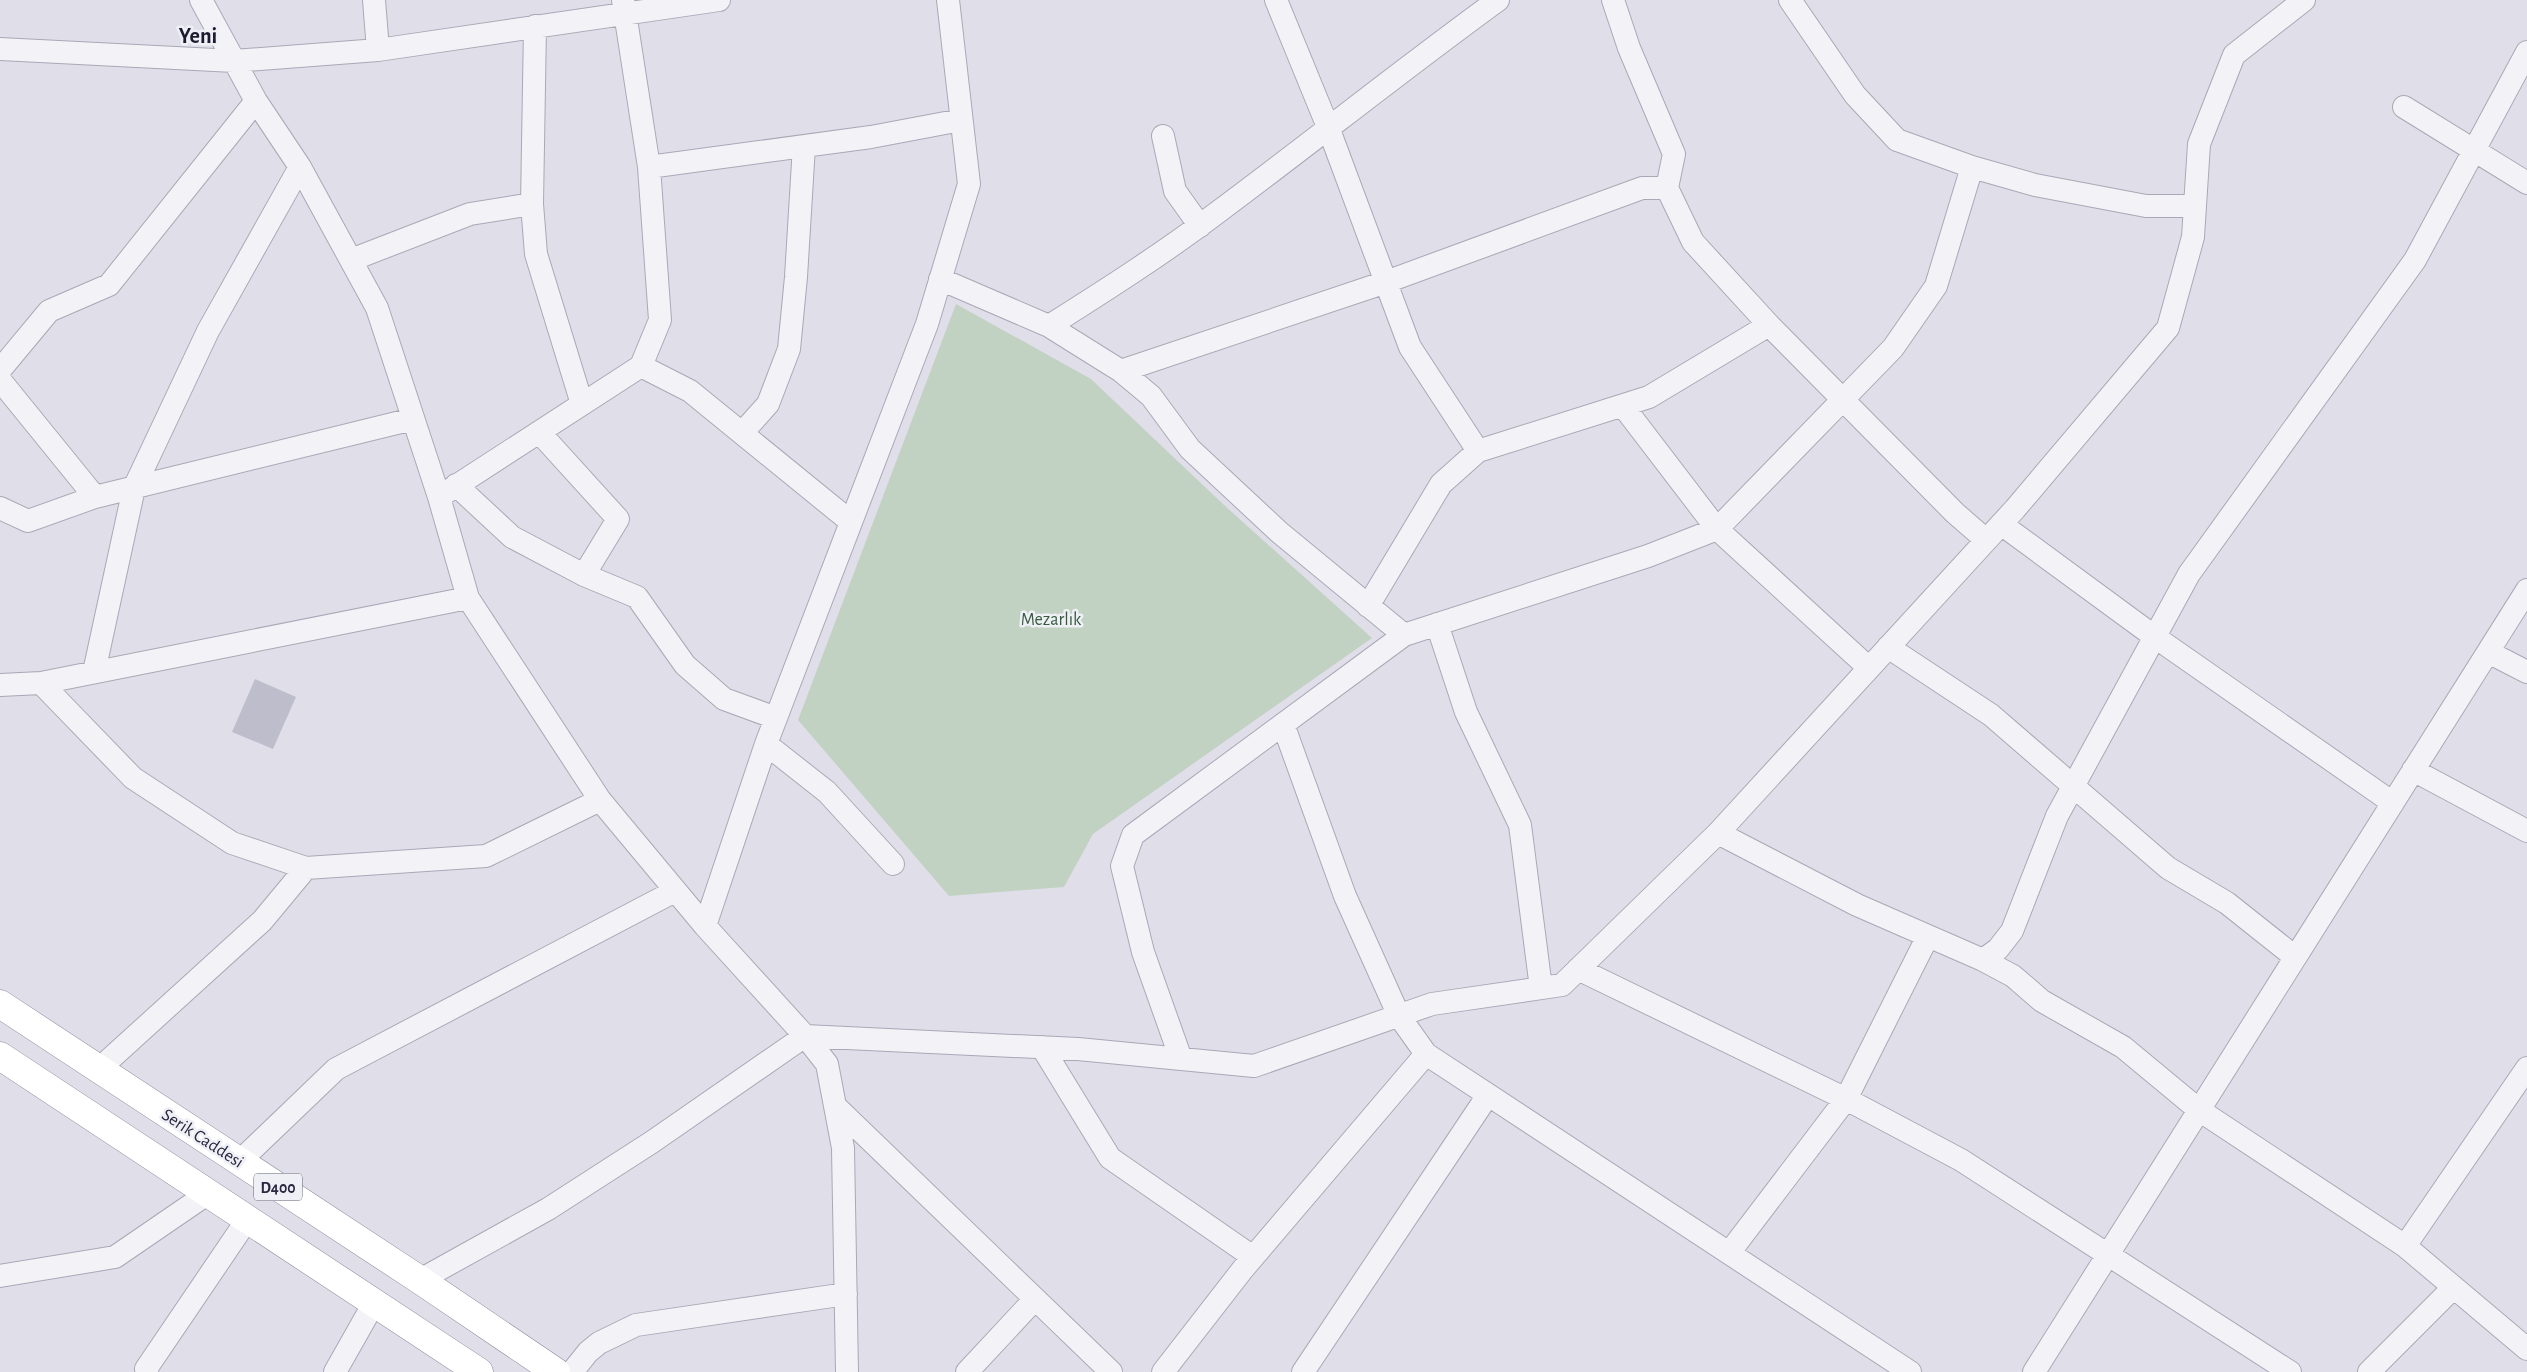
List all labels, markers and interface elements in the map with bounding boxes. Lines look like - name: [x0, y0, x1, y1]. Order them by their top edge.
- district label: Yeni: [179, 25, 217, 47]
- park label: Mezarlık: [1021, 611, 1082, 629]
- street label: Serik Caddesi: [158, 1106, 247, 1172]
- road number: D400: [254, 1174, 302, 1200]

